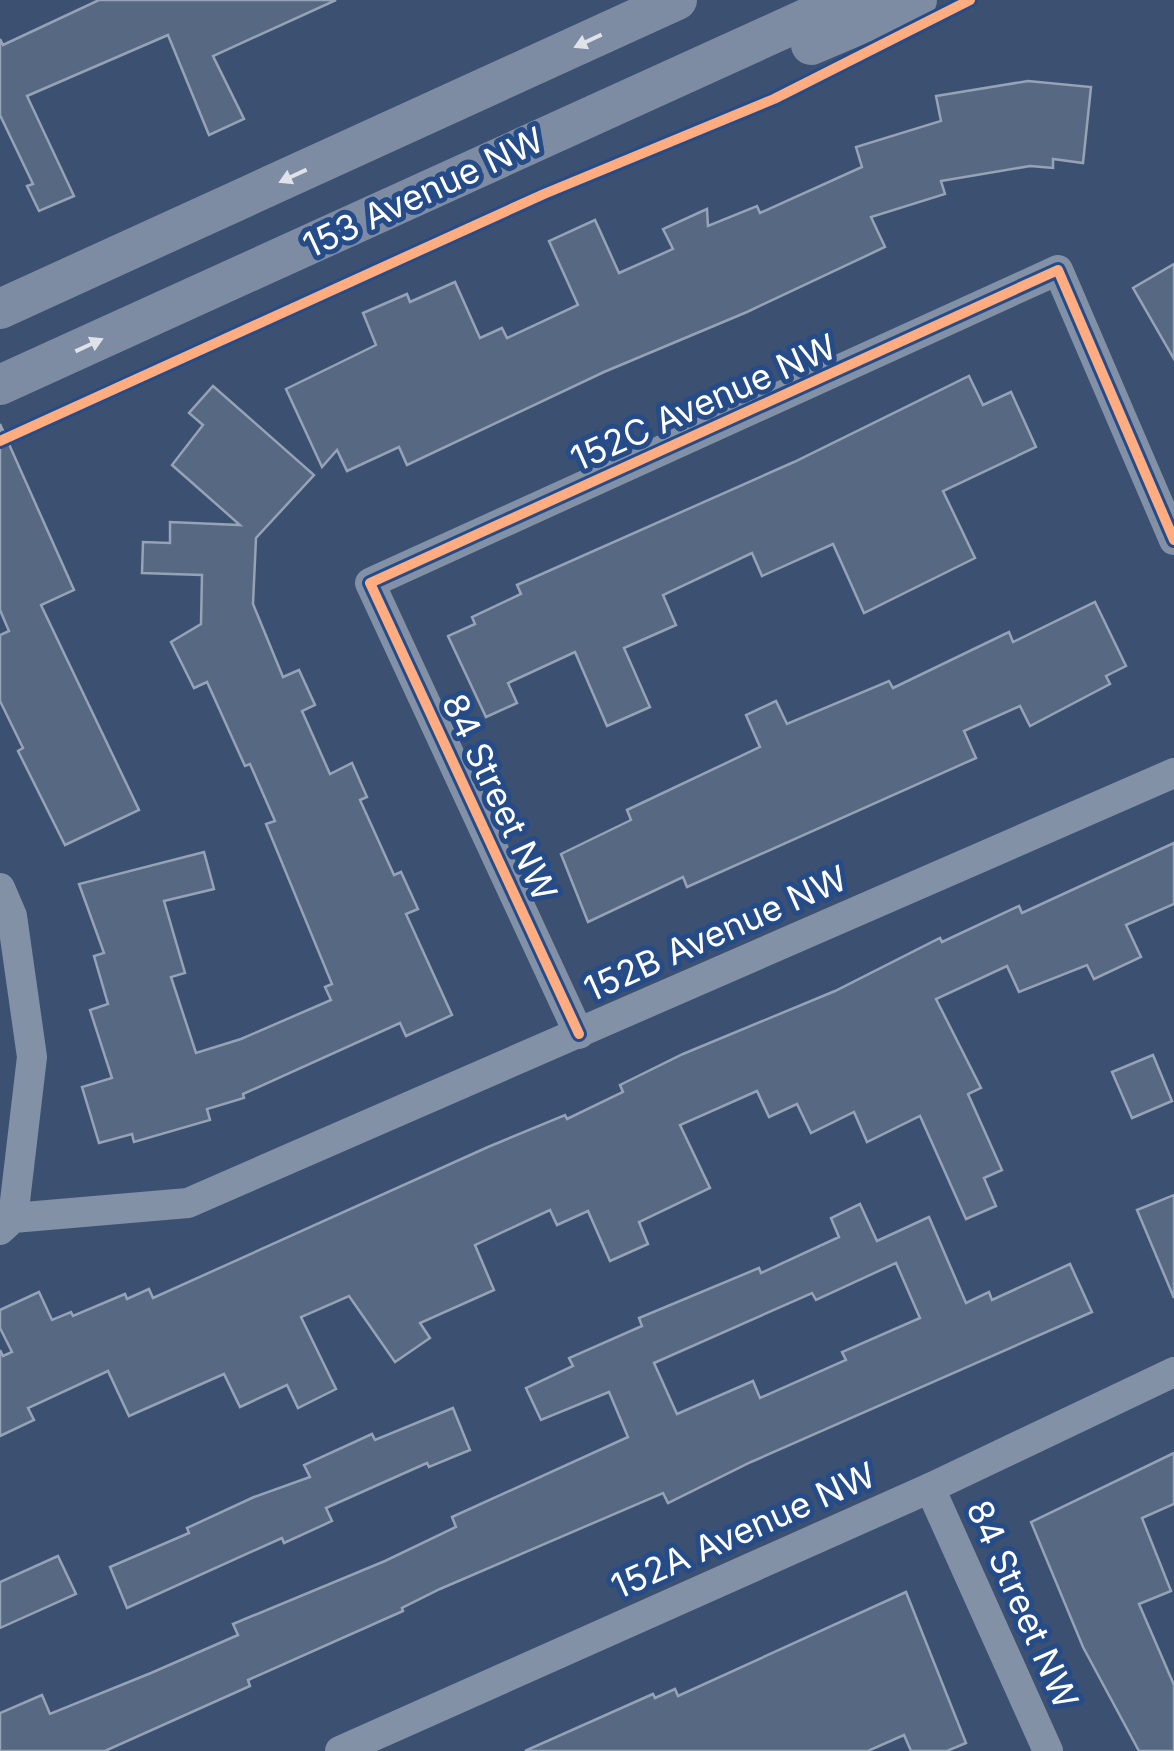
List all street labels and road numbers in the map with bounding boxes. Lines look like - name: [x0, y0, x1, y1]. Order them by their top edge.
- street label: 153 Avenue NW: [296, 118, 550, 266]
- street label: 152C Avenue NW: [564, 325, 842, 479]
- street label: 84 Street NW: [434, 687, 566, 907]
- street label: 152B Avenue NW: [577, 856, 853, 1010]
- street label: 152A Avenue NW: [605, 1453, 881, 1607]
- street label: 84 Street NW: [958, 1493, 1088, 1715]

